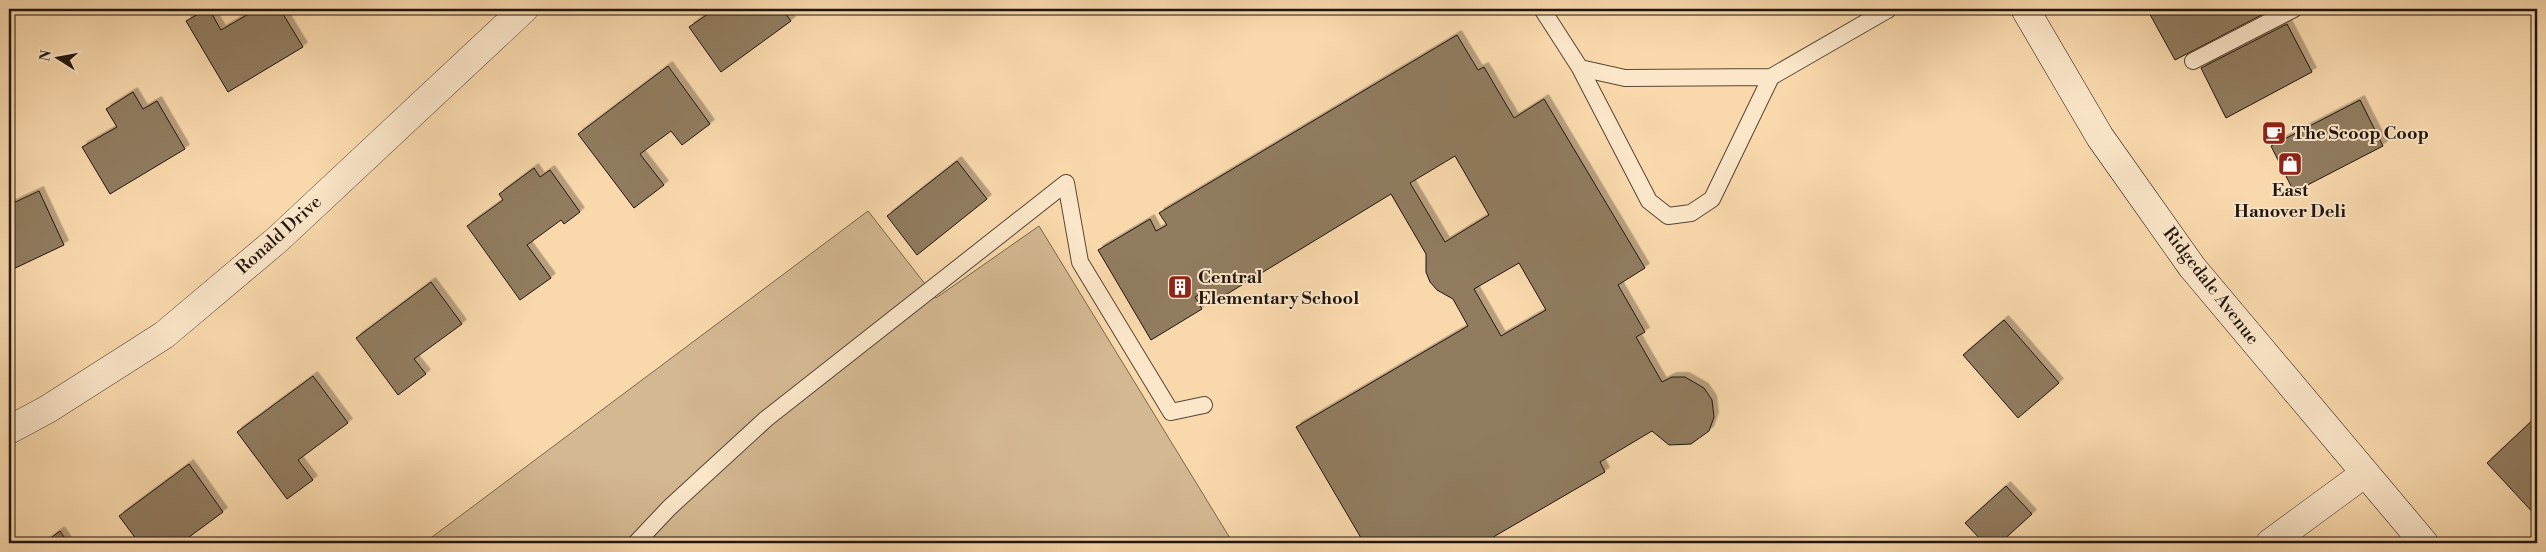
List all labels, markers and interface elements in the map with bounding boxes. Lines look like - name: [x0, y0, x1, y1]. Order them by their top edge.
- north arrow: [32, 32, 82, 82]
- text: N: [36, 49, 56, 63]
- cafe icon: The Scoop Coop: [2261, 120, 2287, 146]
- place label: The Scoop Coop: [2292, 122, 2429, 145]
- shop icon: East Hanover Deli: [2277, 151, 2303, 177]
- place label: East Hanover Deli: [2234, 179, 2346, 223]
- street label: Ronald Drive: [231, 191, 327, 279]
- street label: Ridgedale Avenue: [2158, 222, 2264, 350]
- place label: Central Elementary School: [1198, 266, 1359, 310]
- building icon: Central Elementary School: [1167, 274, 1193, 300]

